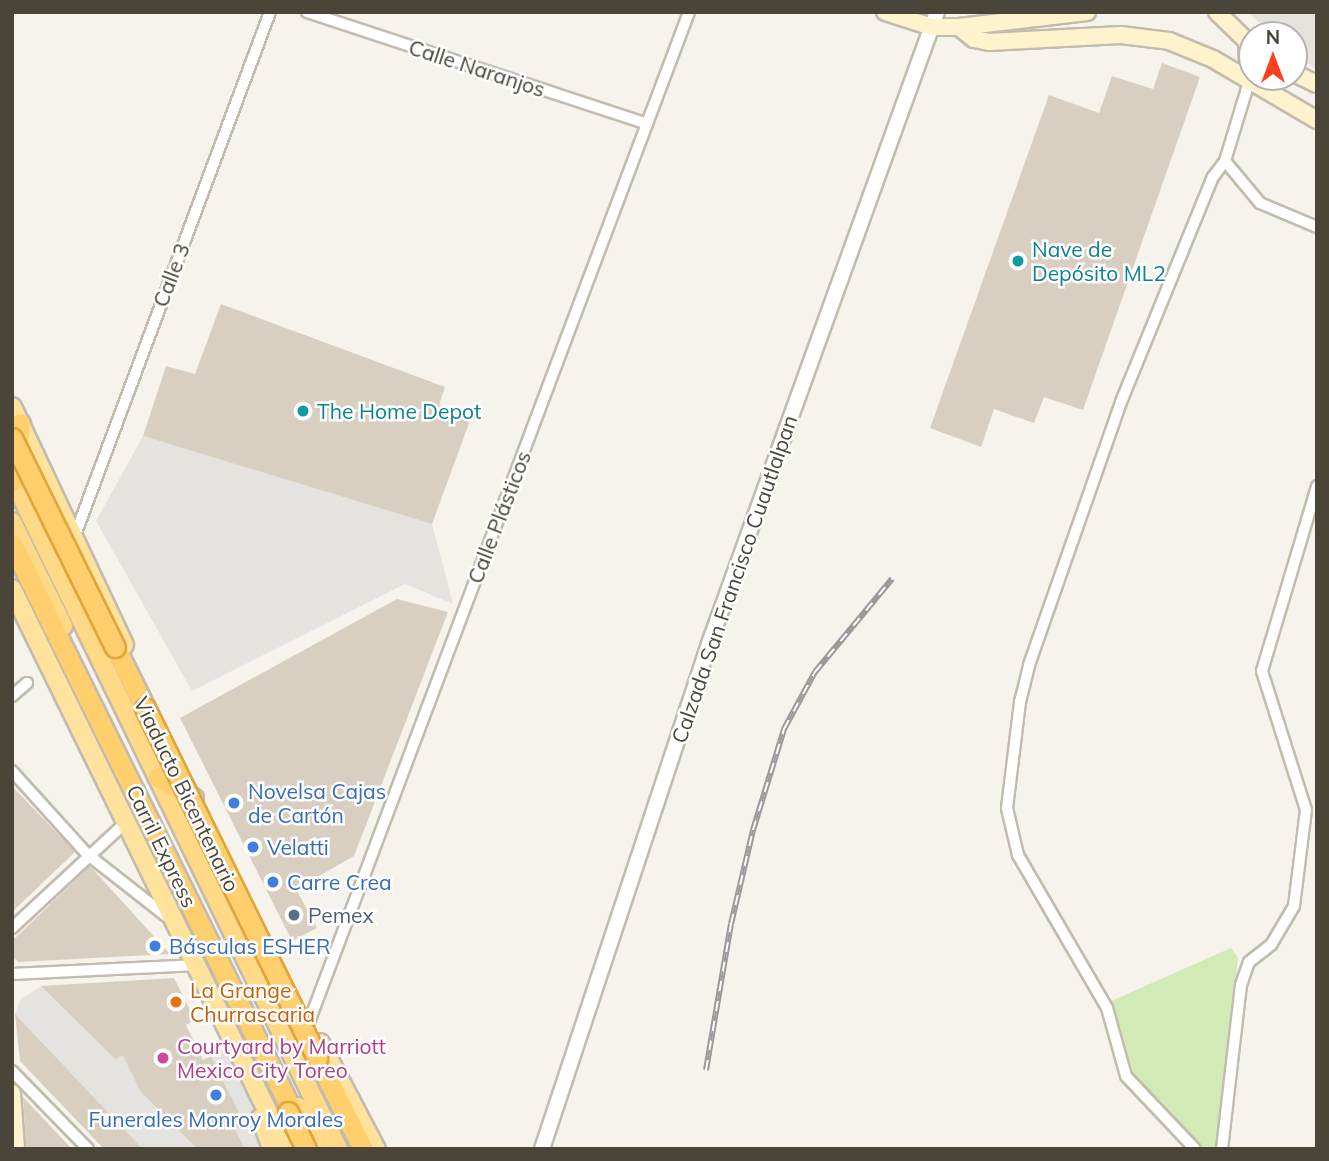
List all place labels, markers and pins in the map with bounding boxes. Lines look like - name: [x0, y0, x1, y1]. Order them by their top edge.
- place label: Nave de Depósito ML2: [1032, 236, 1166, 286]
- marker: Nave de Depósito ML2: [1010, 253, 1026, 269]
- place label: The Home Depot: [317, 398, 481, 424]
- marker: The Home Depot: [295, 403, 311, 419]
- place label: Novelsa Cajas de Cartón: [248, 778, 386, 828]
- marker: Novelsa Cajas de Cartón: [226, 795, 242, 811]
- place label: Velatti: [267, 834, 329, 860]
- marker: Velatti: [245, 839, 261, 855]
- place label: Carre Crea: [287, 869, 392, 895]
- marker: Carre Crea: [265, 874, 281, 890]
- place label: Pemex: [308, 902, 374, 928]
- marker: Pemex: [286, 907, 302, 923]
- place label: Básculas ESHER: [169, 933, 330, 959]
- marker: Básculas ESHER: [147, 938, 163, 954]
- place label: La Grange Churrascaria: [190, 977, 315, 1027]
- marker: La Grange Churrascaria: [168, 994, 184, 1010]
- place label: Courtyard by Marriott Mexico City Toreo: [177, 1033, 386, 1083]
- marker: Courtyard by Marriott Mexico City Toreo: [155, 1050, 171, 1066]
- marker: Funerales Monroy Morales: [208, 1087, 224, 1103]
- place label: Funerales Monroy Morales: [88, 1106, 344, 1132]

